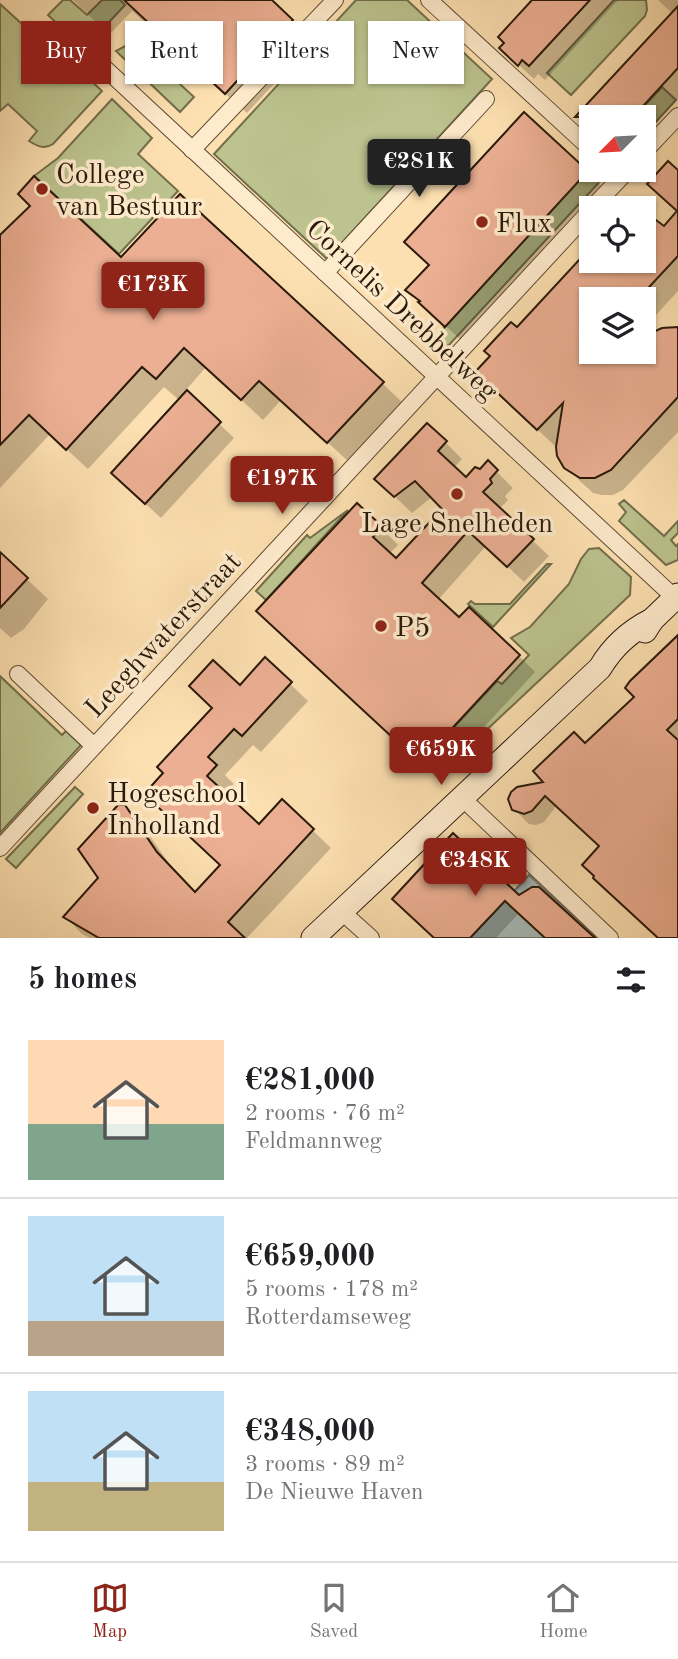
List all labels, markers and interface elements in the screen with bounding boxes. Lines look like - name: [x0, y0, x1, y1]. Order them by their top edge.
- chip: Buy: [21, 21, 111, 84]
- chip: Rent: [125, 21, 223, 84]
- chip: Filters: [237, 21, 354, 84]
- chip: New: [368, 21, 464, 84]
- north arrow: [579, 105, 656, 182]
- map controls: [579, 105, 656, 364]
- pin: €281K: [370, 140, 468, 199]
- text: €281K: [383, 150, 455, 173]
- place label: College van Bestuur: [56, 162, 202, 222]
- marker: College van Bestuur: [34, 181, 50, 197]
- button: locate: [579, 196, 656, 273]
- place label: Flux: [496, 211, 552, 239]
- marker: Flux: [474, 214, 490, 230]
- street label: Cornelis Drebbelweg: [300, 215, 502, 407]
- pin: €173K: [104, 262, 202, 322]
- text: €173K: [117, 273, 189, 296]
- button: layers: [579, 287, 656, 364]
- pin: €197K: [233, 456, 331, 516]
- text: €197K: [246, 467, 318, 490]
- marker: Lage Snelheden: [449, 486, 465, 502]
- place label: Lage Snelheden: [361, 511, 553, 539]
- street label: Leeghwaterstraat: [81, 548, 248, 724]
- place label: P5: [395, 615, 430, 643]
- marker: P5: [373, 618, 389, 634]
- pin: €659K: [392, 728, 490, 787]
- text: €659K: [405, 738, 477, 761]
- place label: Hogeschool Inholland: [107, 781, 246, 841]
- marker: Hogeschool Inholland: [85, 800, 101, 816]
- pin: €348K: [426, 838, 524, 898]
- text: €348K: [439, 849, 511, 872]
- icon: filters: [612, 961, 650, 999]
- text: 5 homes: [28, 965, 137, 995]
- text: €281,000: [245, 1066, 375, 1096]
- icon: home: [84, 1068, 168, 1152]
- text: 2 rooms · 76 m²: [245, 1102, 405, 1125]
- text: Feldmannweg: [245, 1130, 382, 1153]
- text: €659,000: [245, 1242, 375, 1272]
- icon: home: [84, 1244, 168, 1328]
- text: 5 rooms · 178 m²: [245, 1278, 418, 1301]
- text: Rotterdamseweg: [245, 1306, 411, 1329]
- text: €348,000: [245, 1417, 375, 1447]
- icon: home: [84, 1419, 168, 1503]
- text: 3 rooms · 89 m²: [245, 1453, 405, 1476]
- text: De Nieuwe Haven: [245, 1481, 423, 1504]
- tab: Map: [91, 1579, 129, 1644]
- tab: Saved: [310, 1579, 358, 1644]
- tab: Home: [539, 1579, 587, 1644]

